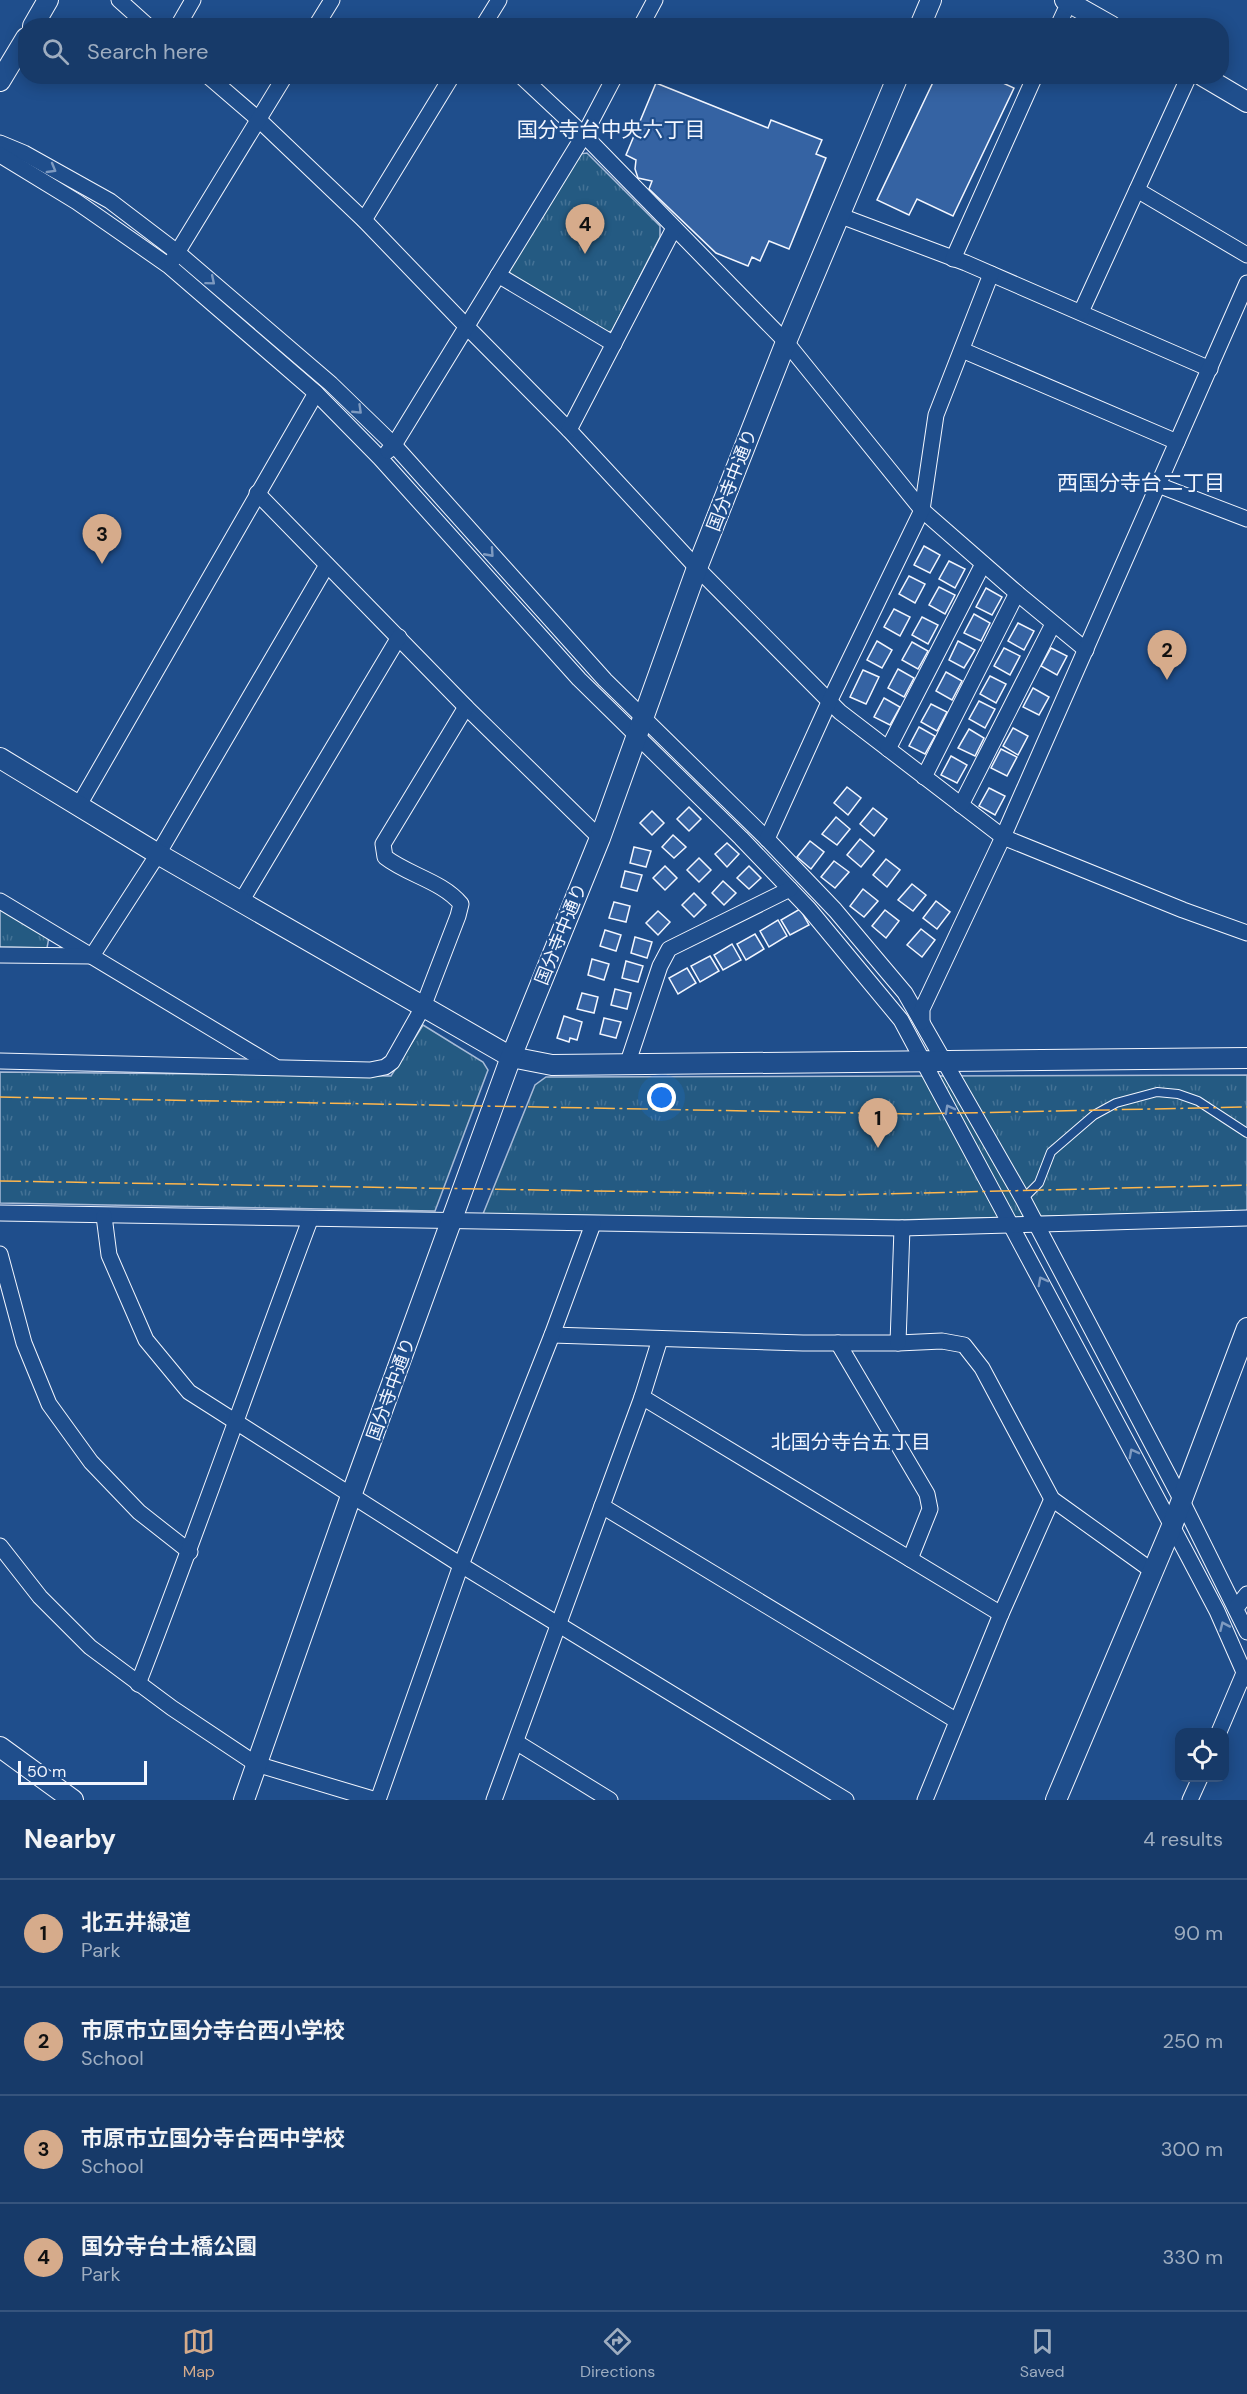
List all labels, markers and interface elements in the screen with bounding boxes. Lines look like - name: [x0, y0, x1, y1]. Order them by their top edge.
- search box: [18, 18, 1229, 84]
- icon: search: [39, 35, 72, 68]
- text: Search here: [87, 37, 208, 66]
- district label: 国分寺台中央六丁目: [517, 116, 706, 144]
- one-way arrow: [46, 162, 57, 173]
- pin: 4: [566, 204, 604, 254]
- one-way arrow: [204, 274, 215, 285]
- one-way arrow: [351, 403, 361, 414]
- street label: 国分寺中通り: [701, 425, 763, 535]
- district label: 西国分寺台二丁目: [1057, 469, 1225, 497]
- pin: 3: [82, 514, 122, 564]
- one-way arrow: [483, 546, 494, 556]
- pin: 2: [1148, 630, 1186, 680]
- street label: 国分寺中通り: [530, 879, 592, 989]
- your location: [647, 1083, 676, 1112]
- pin: 1: [858, 1098, 898, 1148]
- one-way arrow: [945, 1105, 956, 1115]
- one-way arrow: [1038, 1277, 1049, 1287]
- street label: 国分寺中通り: [361, 1334, 421, 1444]
- district label: 北国分寺台五丁目: [771, 1429, 931, 1455]
- one-way arrow: [1129, 1449, 1140, 1459]
- one-way arrow: [1219, 1621, 1231, 1632]
- map controls: [1175, 1728, 1229, 1782]
- button: locate: [1175, 1728, 1229, 1782]
- scale bar: [18, 1758, 147, 1786]
- text: 50 m: [27, 1761, 66, 1782]
- text: Nearby: [24, 1822, 116, 1856]
- text: 4 results: [1143, 1826, 1223, 1852]
- text: 北五井緑道: [81, 1908, 191, 1937]
- text: 1: [40, 1920, 47, 1946]
- text: 90 m: [1174, 1920, 1223, 1946]
- text: Park: [81, 1937, 121, 1963]
- text: 市原市立国分寺台西小学校: [81, 2016, 345, 2045]
- text: 2: [38, 2028, 49, 2054]
- text: 250 m: [1162, 2028, 1223, 2054]
- text: School: [81, 2045, 144, 2071]
- text: 市原市立国分寺台西中学校: [81, 2124, 345, 2153]
- text: 3: [37, 2136, 50, 2162]
- text: 300 m: [1161, 2136, 1223, 2162]
- text: School: [81, 2153, 144, 2179]
- text: 国分寺台土橋公園: [81, 2232, 257, 2261]
- text: 4: [37, 2244, 50, 2270]
- text: 330 m: [1163, 2244, 1223, 2270]
- text: Park: [81, 2261, 121, 2287]
- tab: Map: [182, 2325, 215, 2382]
- tab: Directions: [580, 2325, 655, 2382]
- tab: Saved: [1020, 2325, 1065, 2382]

